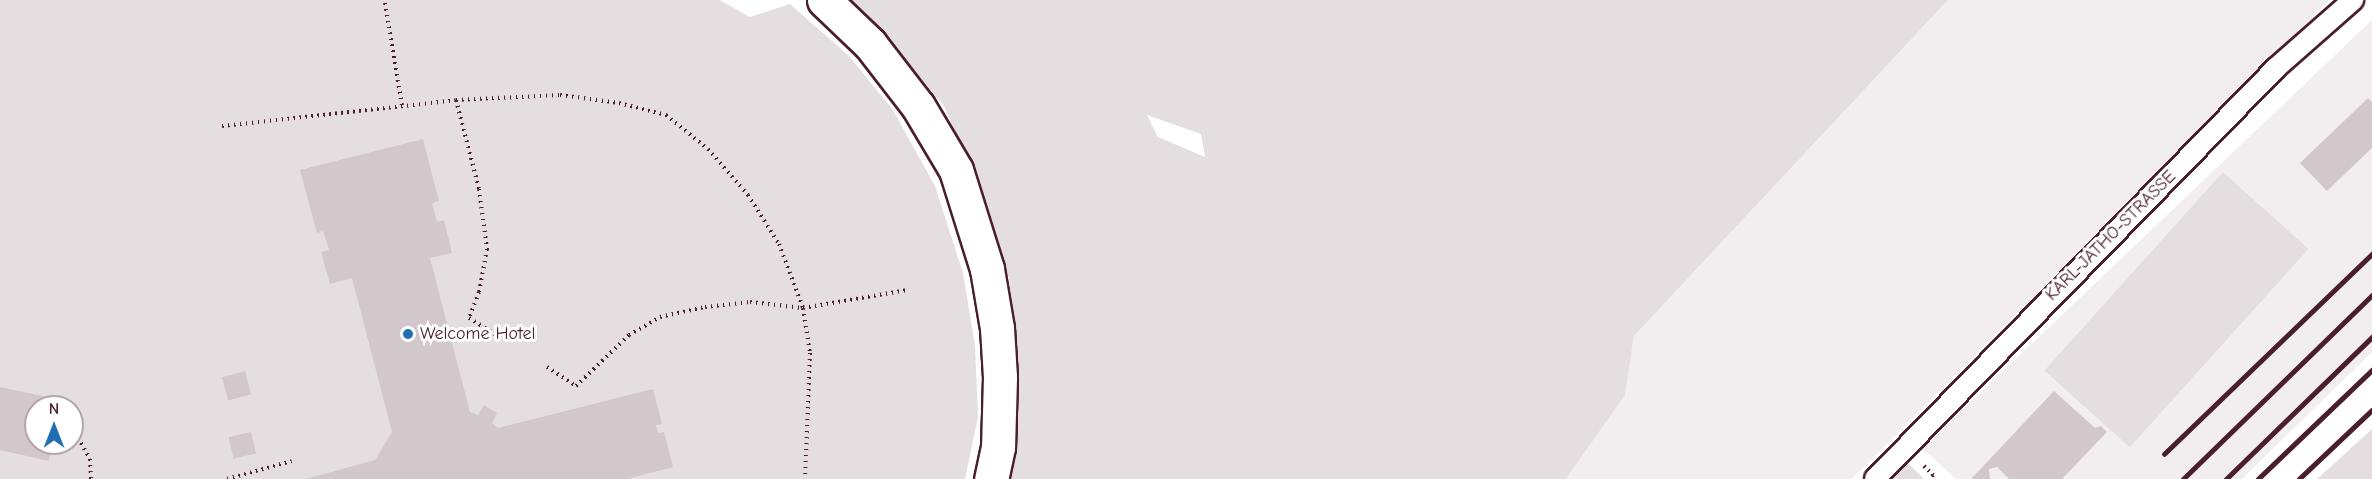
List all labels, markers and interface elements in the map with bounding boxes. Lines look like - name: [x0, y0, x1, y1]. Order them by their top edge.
- street label: KARL-JATHO-STRASSE: [2041, 166, 2181, 306]
- place label: Welcome Hotel: [420, 323, 535, 345]
- marker: Welcome Hotel: [401, 327, 415, 341]
- north arrow: [24, 395, 84, 455]
- text: N: [49, 400, 59, 418]

